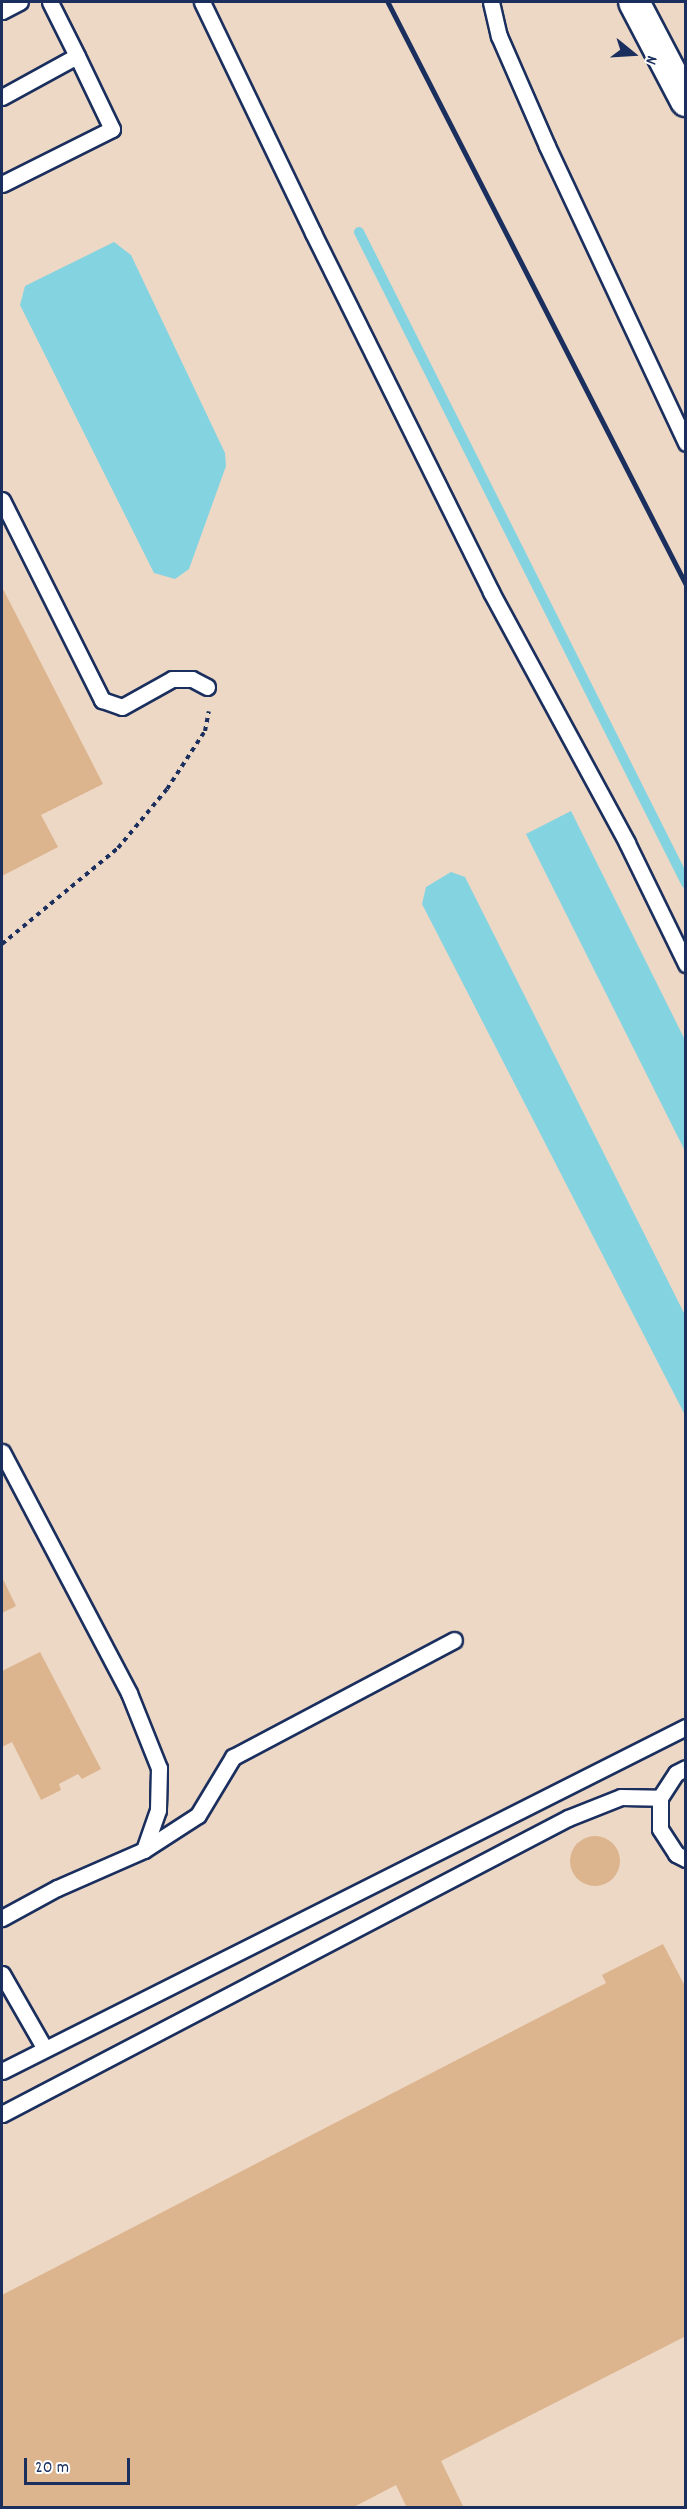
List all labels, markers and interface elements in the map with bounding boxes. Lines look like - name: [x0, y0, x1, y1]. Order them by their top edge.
- north arrow: [603, 24, 663, 84]
- text: N: [638, 52, 663, 67]
- scale bar: [27, 2446, 134, 2484]
- text: 20 m: [35, 2456, 69, 2481]

